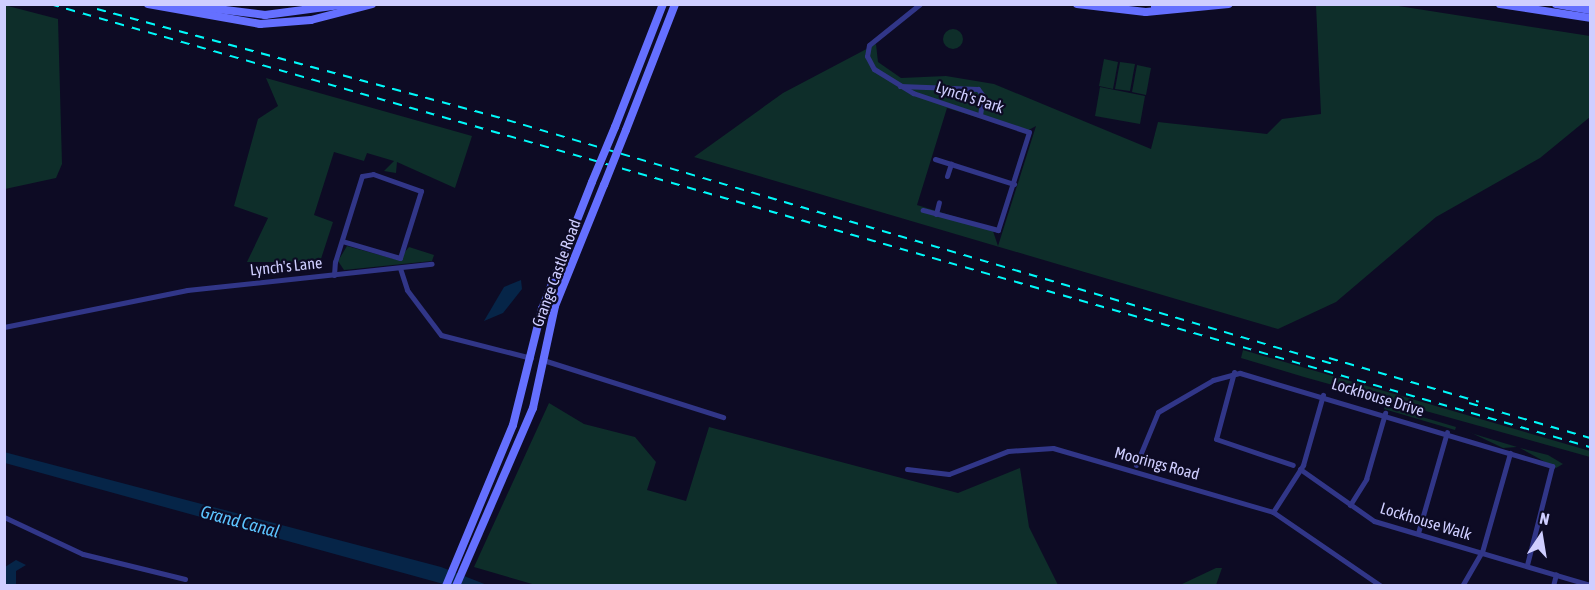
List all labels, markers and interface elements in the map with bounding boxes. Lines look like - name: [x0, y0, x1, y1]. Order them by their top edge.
- street label: Lynch's Park: [933, 77, 1007, 117]
- street label: Grange Castle Road: [528, 217, 584, 329]
- street label: Lynch's Lane: [249, 253, 323, 279]
- street label: Lockhouse Drive: [1329, 374, 1427, 420]
- street label: Moorings Road: [1112, 442, 1202, 484]
- street label: Lockhouse Walk: [1378, 498, 1474, 544]
- water label: Grand Canal: [198, 501, 282, 543]
- north arrow: [1511, 506, 1571, 566]
- text: N: [1538, 509, 1551, 528]

